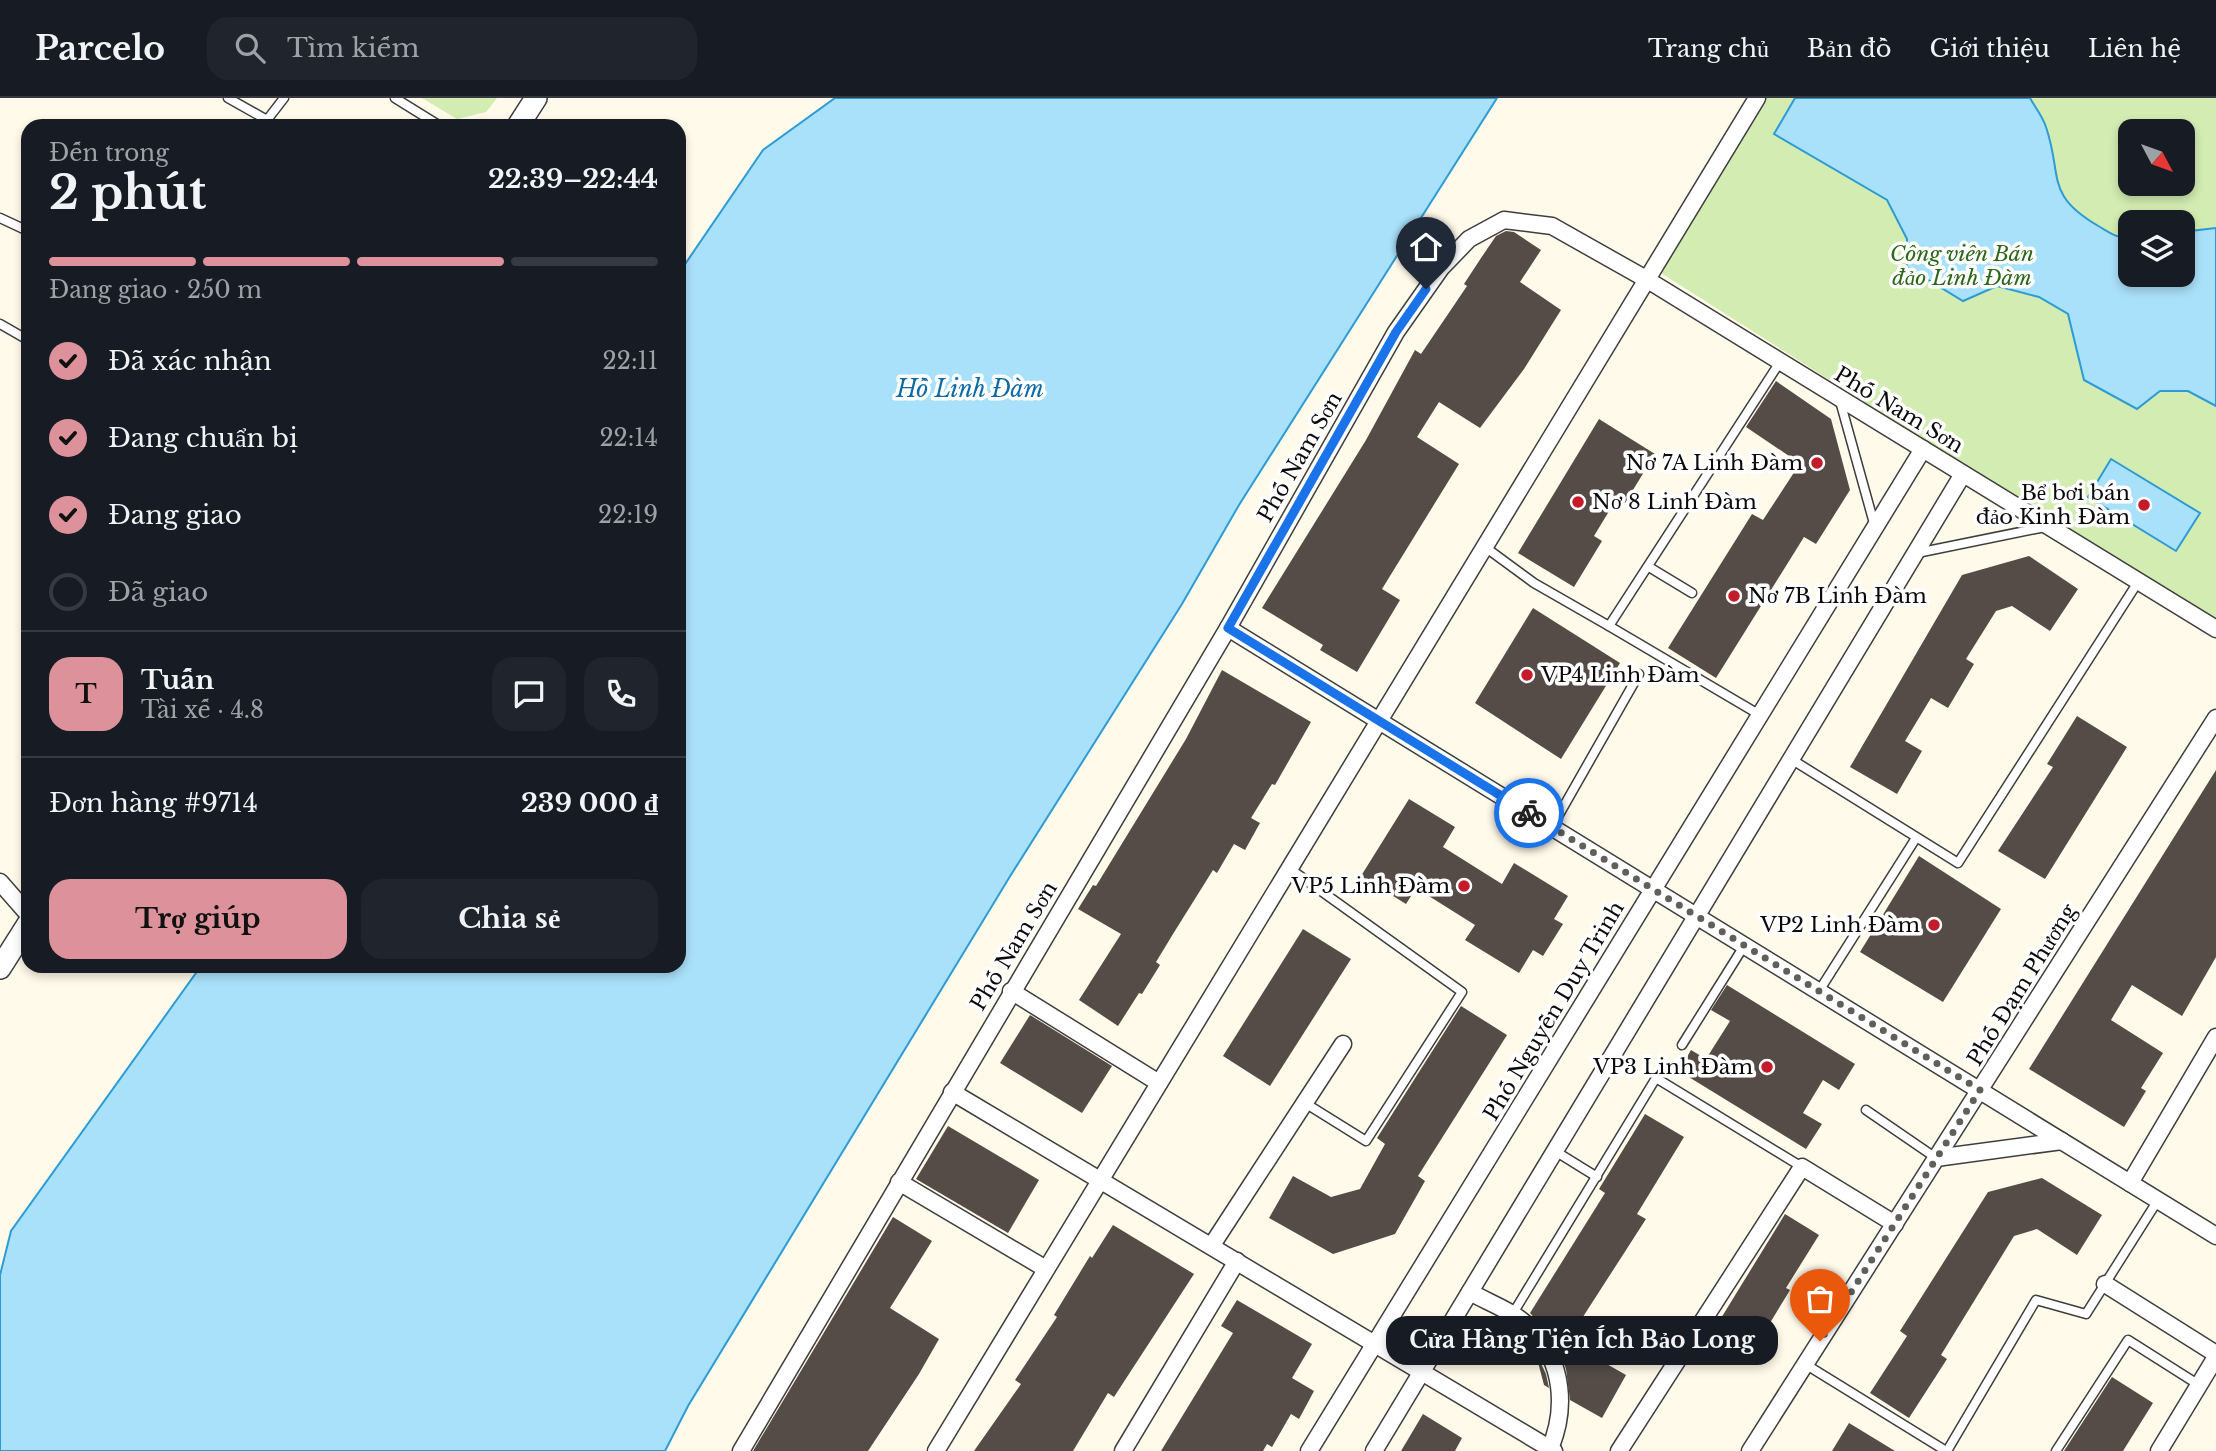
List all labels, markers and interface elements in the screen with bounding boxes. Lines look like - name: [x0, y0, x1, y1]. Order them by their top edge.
- search box: [207, 17, 697, 80]
- text: Parcelo: [35, 28, 165, 69]
- icon: search: [231, 29, 269, 67]
- text: Tìm kiếm: [287, 32, 419, 64]
- text: Trang chủ: [1648, 34, 1769, 63]
- text: Bản đồ: [1807, 34, 1891, 63]
- text: Giới thiệu: [1929, 34, 2050, 63]
- text: Liên hệ: [2088, 34, 2181, 63]
- north arrow: [2118, 119, 2194, 196]
- map controls: [2118, 119, 2195, 287]
- text: Đến trong: [49, 139, 169, 167]
- text: 22:39–22:44: [488, 163, 658, 195]
- text: 2 phút: [49, 164, 206, 221]
- button: layers: [2118, 210, 2195, 287]
- pin: [1396, 217, 1456, 289]
- icon: home: [1407, 228, 1445, 266]
- park label: Công viên Bán đảo Linh Đàm: [1890, 241, 2034, 291]
- text: Đang giao · 250 m: [49, 276, 262, 304]
- icon: check: [49, 342, 87, 380]
- text: Đã xác nhận: [108, 345, 272, 377]
- text: 22:11: [603, 347, 658, 375]
- street label: Phố Nam Sơn: [1830, 361, 1968, 459]
- water label: Hồ Linh Đàm: [895, 375, 1044, 403]
- street label: Phố Nam Sơn: [1252, 387, 1348, 527]
- icon: check: [49, 419, 87, 457]
- text: Đang chuẩn bị: [108, 422, 298, 454]
- text: 22:14: [599, 424, 658, 452]
- place label: Nơ 7A Linh Đàm: [1626, 450, 1803, 476]
- marker: Nơ 7A Linh Đàm: [1809, 455, 1825, 471]
- place label: Bể bơi bán đảo Kinh Đàm: [1976, 480, 2130, 530]
- place label: Nơ 8 Linh Đàm: [1592, 489, 1757, 515]
- marker: Nơ 8 Linh Đàm: [1570, 494, 1586, 510]
- icon: check: [49, 496, 87, 534]
- marker: Bể bơi bán đảo Kinh Đàm: [2136, 497, 2152, 513]
- text: Đang giao: [108, 499, 242, 531]
- text: 22:19: [598, 501, 658, 529]
- text: Đã giao: [108, 576, 208, 608]
- place label: Nơ 7B Linh Đàm: [1748, 583, 1927, 609]
- marker: Nơ 7B Linh Đàm: [1726, 588, 1742, 604]
- button: chat: [492, 657, 566, 731]
- button: phone: [584, 657, 658, 731]
- place label: VP4 Linh Đàm: [1540, 662, 1700, 688]
- text: Tuấn: [141, 664, 214, 696]
- marker: VP4 Linh Đàm: [1519, 667, 1535, 683]
- text: T: [75, 678, 97, 710]
- text: Tài xế · 4.8: [141, 696, 264, 724]
- courier: [1494, 778, 1564, 848]
- text: Đơn hàng #9714: [49, 787, 258, 819]
- text: 239 000 ₫: [521, 787, 658, 819]
- icon: bike: [1510, 794, 1548, 832]
- place label: VP5 Linh Đàm: [1291, 873, 1450, 899]
- street label: Phố Nam Sơn: [965, 877, 1063, 1015]
- marker: VP5 Linh Đàm: [1456, 878, 1472, 894]
- button: Trợ giúp: [49, 879, 347, 959]
- button: Chia sẻ: [361, 879, 658, 959]
- street label: Phố Nguyễn Duy Trinh: [1478, 897, 1630, 1125]
- street label: Phố Đạm Phương: [1962, 899, 2082, 1071]
- place label: VP2 Linh Đàm: [1759, 912, 1920, 938]
- marker: VP2 Linh Đàm: [1926, 917, 1942, 933]
- place label: VP3 Linh Đàm: [1592, 1054, 1753, 1080]
- marker: VP3 Linh Đàm: [1759, 1059, 1775, 1075]
- pin: [1790, 1269, 1850, 1341]
- icon: bag: [1801, 1280, 1839, 1318]
- callout: Cửa Hàng Tiện Ích Bảo Long: [1386, 1316, 1778, 1366]
- text: Cửa Hàng Tiện Ích Bảo Long: [1409, 1326, 1755, 1354]

